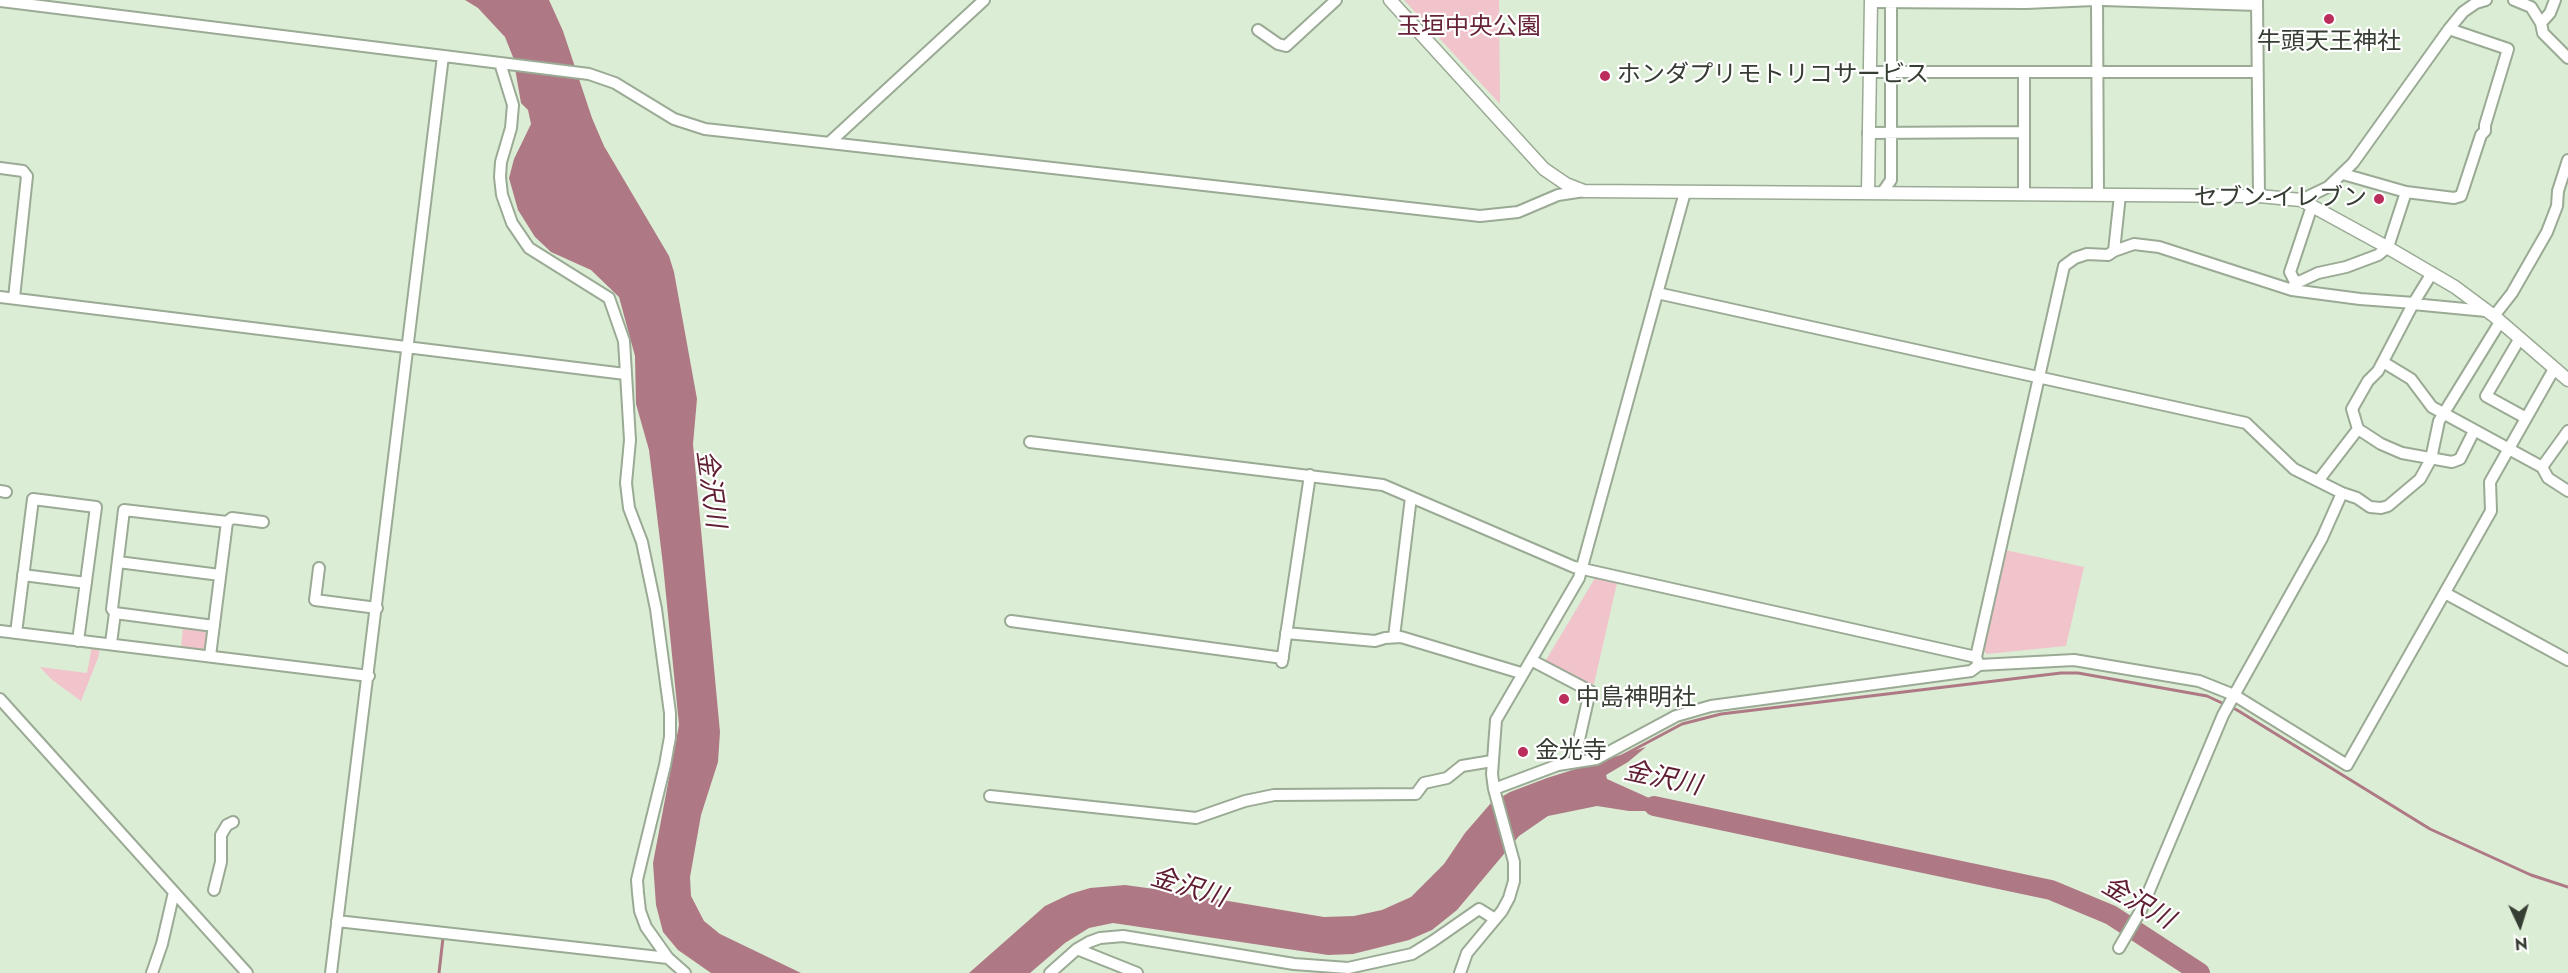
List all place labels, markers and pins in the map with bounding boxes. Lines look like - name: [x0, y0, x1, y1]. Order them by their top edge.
- marker: 牛頭天王神社: [2322, 12, 2336, 26]
- place label: 牛頭天王神社: [2257, 29, 2401, 57]
- place label: ホンダプリモトリコサービス: [1617, 62, 1929, 90]
- marker: ホンダプリモトリコサービス: [1598, 69, 1612, 83]
- place label: セブン-イレブン: [2194, 185, 2367, 213]
- marker: セブン-イレブン: [2372, 192, 2386, 206]
- place label: 中島神明社: [1576, 685, 1696, 713]
- marker: 中島神明社: [1557, 692, 1571, 706]
- place label: 金光寺: [1535, 738, 1607, 766]
- marker: 金光寺: [1516, 745, 1530, 759]

